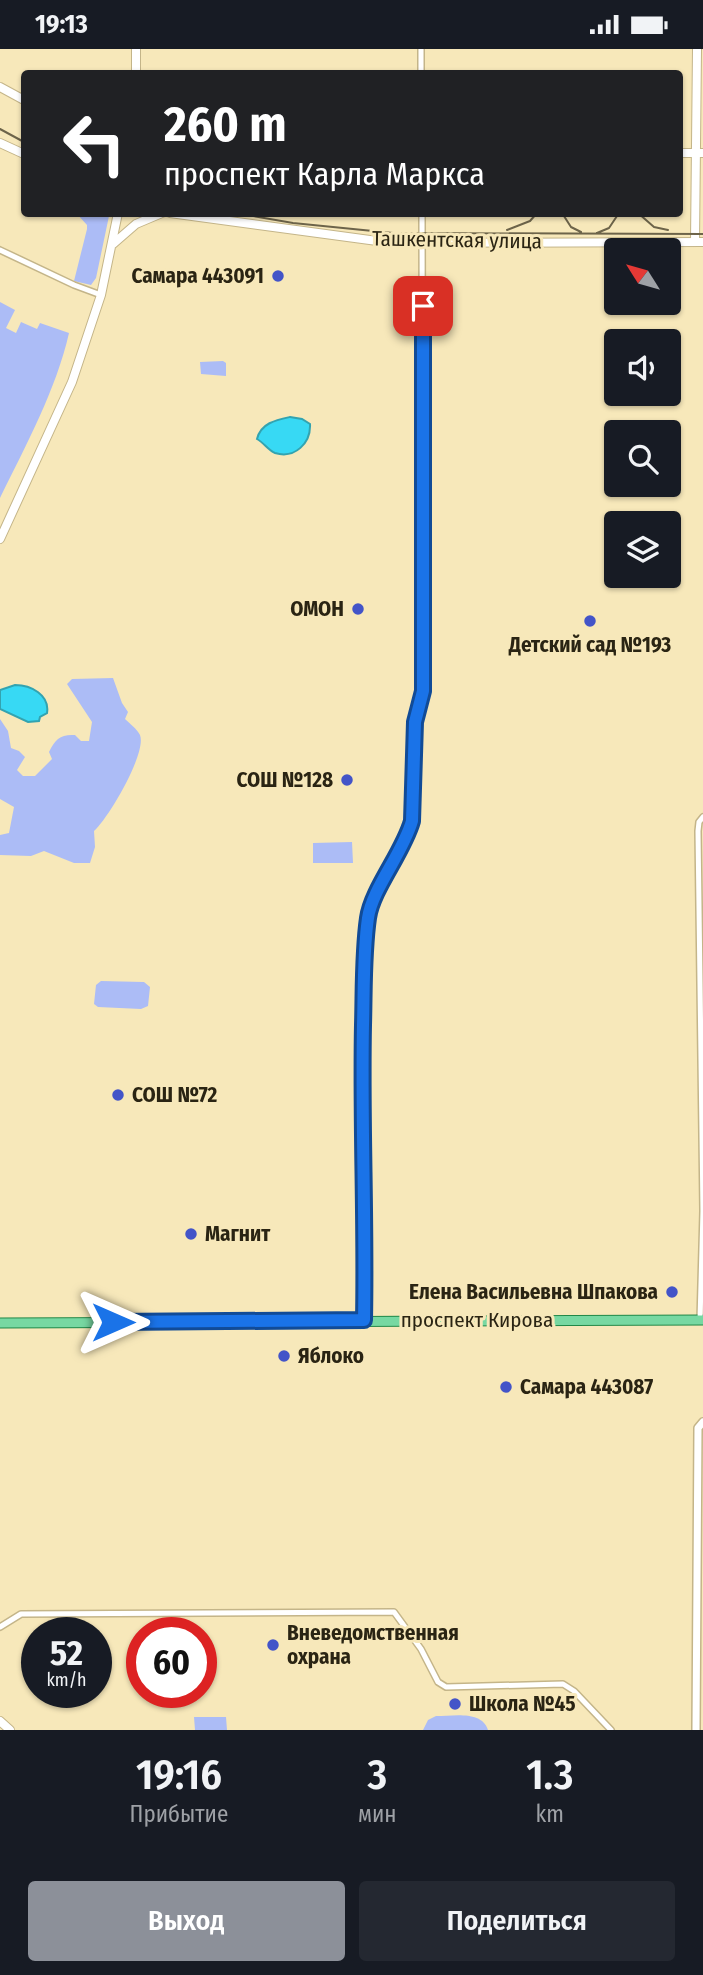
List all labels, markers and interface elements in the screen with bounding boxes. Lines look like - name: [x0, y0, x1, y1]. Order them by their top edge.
- text: 19:13: [35, 9, 88, 40]
- text: 260 m: [164, 95, 287, 154]
- icon: left: [49, 98, 140, 189]
- text: проспект Карла Маркса: [164, 155, 485, 193]
- street label: Ташкентская улица: [372, 226, 542, 254]
- north arrow: [604, 238, 681, 315]
- map controls: [604, 238, 681, 588]
- place label: Самара 443091: [131, 263, 264, 289]
- marker: Самара 443091: [270, 268, 286, 284]
- pin: [393, 276, 453, 336]
- icon: arrive: [404, 287, 442, 325]
- button: sound: [604, 329, 681, 406]
- button: search: [604, 420, 681, 497]
- button: layers: [604, 511, 681, 588]
- place label: ОМОН: [290, 596, 344, 622]
- marker: ОМОН: [350, 601, 366, 617]
- marker: Детский сад №193: [582, 613, 598, 629]
- place label: Детский сад №193: [508, 632, 671, 658]
- place label: СОШ №128: [236, 767, 333, 793]
- marker: СОШ №128: [339, 772, 355, 788]
- place label: СОШ №72: [132, 1082, 218, 1108]
- marker: СОШ №72: [110, 1087, 126, 1103]
- place label: Магнит: [205, 1221, 271, 1247]
- marker: Магнит: [183, 1226, 199, 1242]
- place label: Елена Васильевна Шпакова: [409, 1279, 658, 1305]
- marker: Елена Васильевна Шпакова: [664, 1284, 680, 1300]
- position arrow: [76, 1285, 150, 1359]
- street label: проспект Кирова: [401, 1307, 553, 1333]
- place label: Яблоко: [298, 1343, 364, 1369]
- marker: Яблоко: [276, 1348, 292, 1364]
- place label: Самара 443087: [520, 1374, 653, 1400]
- marker: Самара 443087: [498, 1379, 514, 1395]
- speed limit sign: 60: [126, 1617, 217, 1708]
- place label: Вневедомственная охрана: [287, 1620, 459, 1670]
- text: 52: [50, 1632, 83, 1674]
- marker: Вневедомственная охрана: [265, 1637, 281, 1653]
- text: km/h: [46, 1669, 87, 1691]
- place label: Школа №45: [469, 1691, 576, 1717]
- marker: Школа №45: [447, 1696, 463, 1712]
- text: 19:16: [136, 1750, 222, 1800]
- text: 3: [367, 1750, 387, 1800]
- text: 1.3: [526, 1750, 573, 1800]
- text: Прибытие: [130, 1800, 228, 1828]
- text: мин: [358, 1800, 397, 1828]
- text: km: [536, 1800, 564, 1828]
- button: Выход: [28, 1881, 345, 1961]
- button: Поделиться: [359, 1881, 675, 1961]

